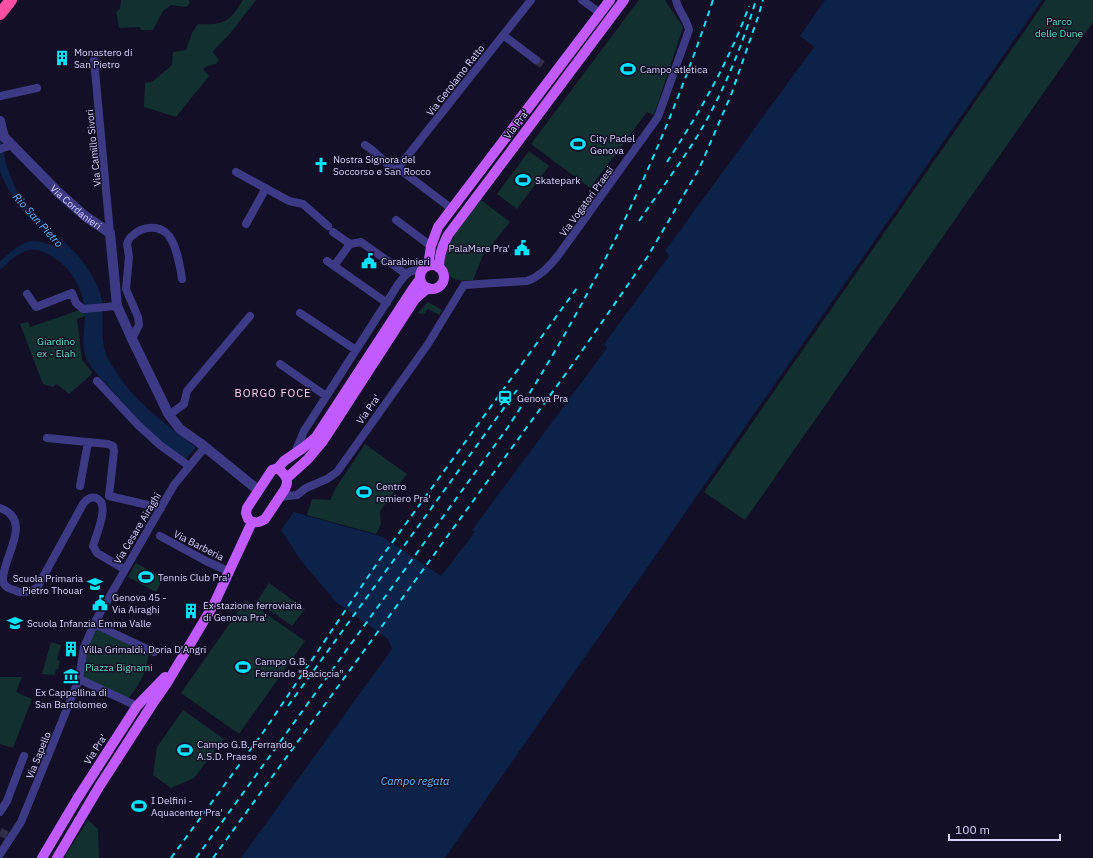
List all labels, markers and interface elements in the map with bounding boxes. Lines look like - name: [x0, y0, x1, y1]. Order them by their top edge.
- park label: Parco delle Dune: [1035, 15, 1084, 40]
- street label: Via Gerolamo Ratto: [424, 42, 487, 119]
- place label: Monastero di San Pietro: [74, 46, 132, 71]
- building icon: Monastero di San Pietro: [53, 49, 71, 67]
- sports icon: Campo atletica: [619, 60, 637, 78]
- place label: Campo atletica: [640, 63, 708, 76]
- street label: Via Pra': [501, 107, 532, 142]
- street label: Via Camillo Sivori: [83, 109, 104, 187]
- place label: City Padel Genova: [590, 132, 635, 157]
- sports icon: City Padel Genova: [569, 135, 587, 153]
- place label: Nostra Signora del Soccorso e San Rocco: [333, 153, 431, 178]
- church icon: Nostra Signora del Soccorso e San Rocco: [312, 156, 330, 174]
- street label: Via Vogatori Praesi: [557, 164, 616, 239]
- sports icon: Skatepark: [514, 171, 532, 189]
- place label: Skatepark: [535, 174, 581, 187]
- street label: Via Cordanieri: [47, 182, 104, 232]
- water label: Rio San Pietro: [10, 190, 66, 250]
- public building icon: PalaMare Pra': [513, 239, 531, 257]
- place label: PalaMare Pra': [449, 242, 510, 255]
- public building icon: Carabinieri: [360, 252, 378, 270]
- place label: Carabinieri: [381, 255, 430, 268]
- park label: Giardino ex - Elah: [37, 335, 75, 360]
- district label: BORGO FOCE: [235, 386, 311, 400]
- station icon: Genova Pra: [496, 389, 514, 407]
- street label: Via Pra': [353, 392, 383, 427]
- place label: Genova Pra: [517, 392, 569, 405]
- place label: Centro remiero Pra': [376, 480, 431, 505]
- sports icon: Centro remiero Pra': [355, 483, 373, 501]
- street label: Via Cesare Airaghi: [111, 490, 164, 566]
- street label: Via Barberia: [171, 527, 227, 564]
- sports icon: Tennis Club Pra': [137, 568, 155, 586]
- place label: Tennis Club Pra': [158, 571, 230, 584]
- place label: Scuola Primaria Pietro Thouar: [13, 572, 84, 597]
- school or university icon: Scuola Primaria Pietro Thouar: [86, 575, 104, 593]
- place label: Genova 45 - Via Airaghi: [112, 591, 167, 616]
- public building icon: Genova 45 - Via Airaghi: [91, 594, 109, 612]
- place label: Ex stazione ferroviaria di Genova Pra': [203, 599, 303, 624]
- building icon: Ex stazione ferroviaria di Genova Pra': [182, 602, 200, 620]
- school or university icon: Scuola Infanzia Emma Valle: [6, 614, 24, 632]
- place label: Scuola Infanzia Emma Valle: [27, 617, 152, 630]
- building icon: Villa Grimaldi, Doria D'Angri: [62, 640, 80, 658]
- place label: Villa Grimaldi, Doria D'Angri: [83, 643, 206, 656]
- place label: Campo G.B. Ferrando "Baciccia": [255, 655, 343, 680]
- sports icon: Campo G.B. Ferrando "Baciccia": [234, 658, 252, 676]
- park label: Piazza Bignami: [85, 661, 153, 674]
- museum icon: Ex Cappellina di San Bartolomeo: [62, 667, 80, 685]
- place label: Ex Cappellina di San Bartolomeo: [35, 686, 107, 711]
- street label: Via Sapello: [23, 729, 54, 781]
- street label: Via Pra': [81, 732, 110, 767]
- place label: Campo G.B. Ferrando A.S.D. Praese: [197, 738, 293, 763]
- sports icon: Campo G.B. Ferrando A.S.D. Praese: [176, 741, 194, 759]
- water label: Campo regata: [381, 774, 449, 788]
- place label: I Delfini - Aquacenter Pra': [151, 794, 223, 819]
- sports icon: I Delfini - Aquacenter Pra': [130, 797, 148, 815]
- scale bar: [949, 816, 1060, 842]
- text: 100 m: [955, 822, 990, 837]

